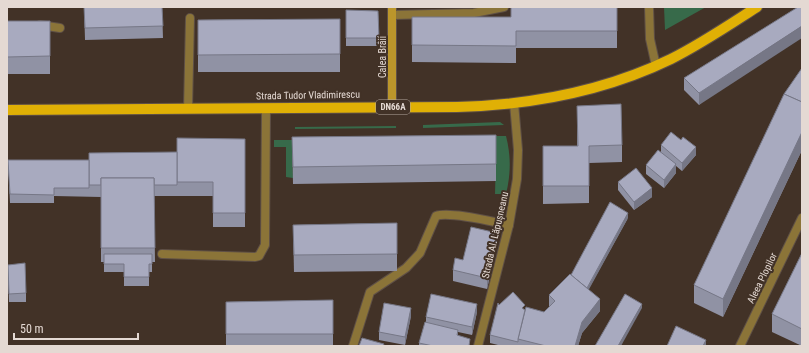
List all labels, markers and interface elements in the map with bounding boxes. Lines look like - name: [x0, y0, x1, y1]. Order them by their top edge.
- street label: Calea Brăii: [377, 36, 388, 78]
- street label: Strada Tudor Vladimirescu: [256, 89, 360, 101]
- road number: DN66A: [376, 100, 410, 114]
- street label: Strada Al. Lăpușneanu: [480, 190, 511, 280]
- street label: Aleea Plopilor: [745, 251, 779, 305]
- scale bar: [14, 315, 138, 341]
- text: 50 m: [20, 322, 44, 336]

